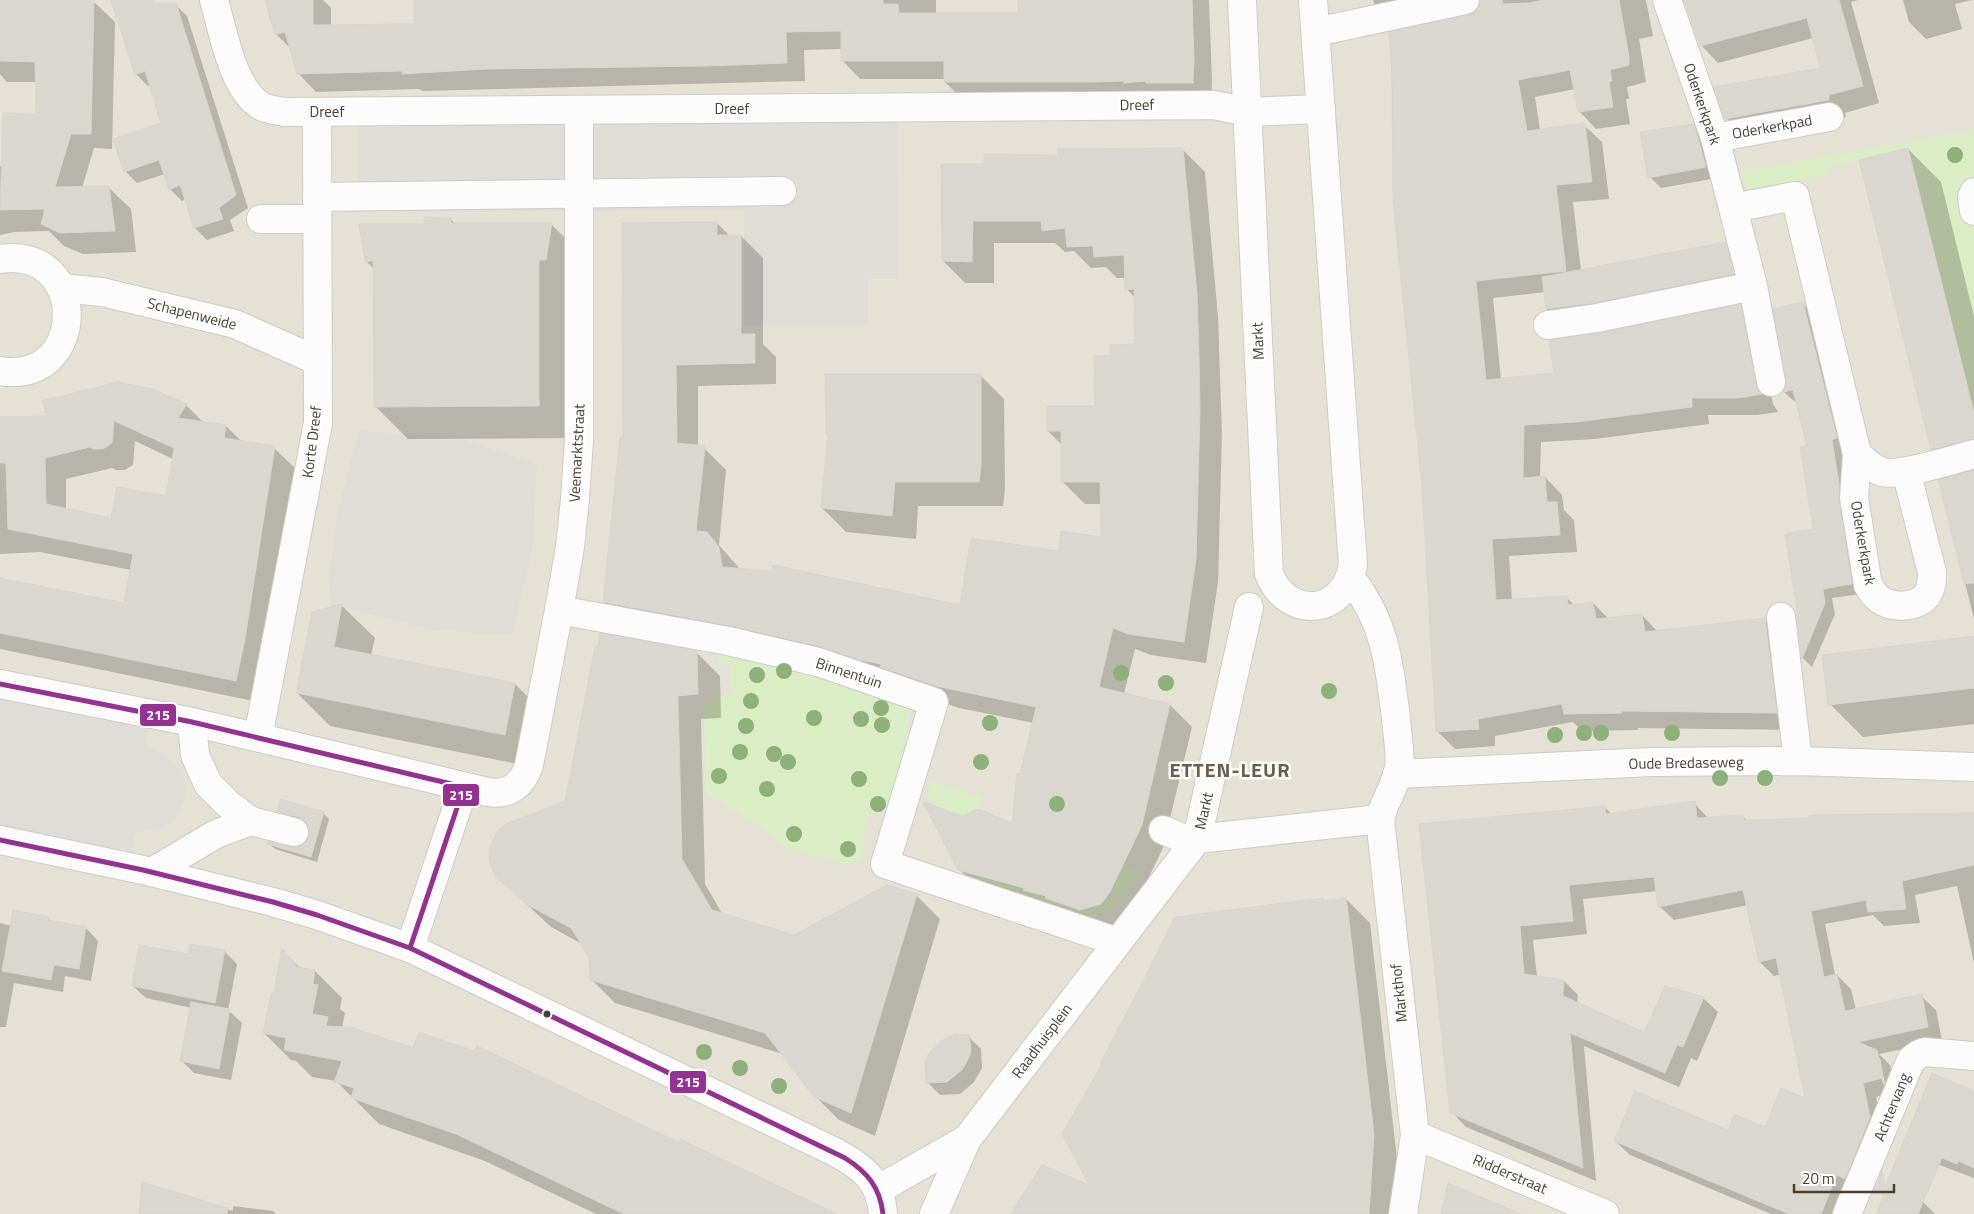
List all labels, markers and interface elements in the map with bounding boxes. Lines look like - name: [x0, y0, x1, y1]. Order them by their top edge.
- street label: Oderkerkpark: [1678, 60, 1727, 148]
- street label: Dreef: [1119, 93, 1155, 116]
- street label: Dreef: [715, 97, 749, 120]
- street label: Dreef: [310, 100, 344, 123]
- street label: Oderkerkpad: [1730, 108, 1814, 145]
- street label: Schapenweide: [145, 291, 239, 336]
- street label: Markt: [1245, 321, 1270, 360]
- street label: Veemarktstraat: [562, 402, 591, 503]
- street label: Korte Dreef: [296, 405, 327, 479]
- street label: Oderkerkpark: [1845, 499, 1882, 587]
- street label: Binnentuin: [813, 651, 885, 694]
- line badge: 215: [139, 703, 177, 727]
- text: 215: [146, 704, 170, 725]
- street label: Oude Bredaseweg: [1628, 750, 1744, 775]
- district label: ETTEN-LEUR: [1169, 754, 1291, 785]
- line badge: 215: [442, 783, 480, 807]
- text: 215: [449, 784, 473, 805]
- street label: Markt: [1188, 789, 1219, 832]
- street label: Markthof: [1384, 963, 1413, 1023]
- street label: Raadhuisplein: [1006, 998, 1077, 1083]
- unlabelled marker: [542, 1009, 552, 1019]
- street label: Achtervang: [1867, 1069, 1916, 1144]
- line badge: 215: [669, 1070, 707, 1094]
- text: 215: [676, 1071, 700, 1092]
- street label: Ridderstraat: [1469, 1148, 1552, 1200]
- scale bar: [1794, 1162, 1894, 1194]
- text: 20 m: [1802, 1167, 1835, 1190]

